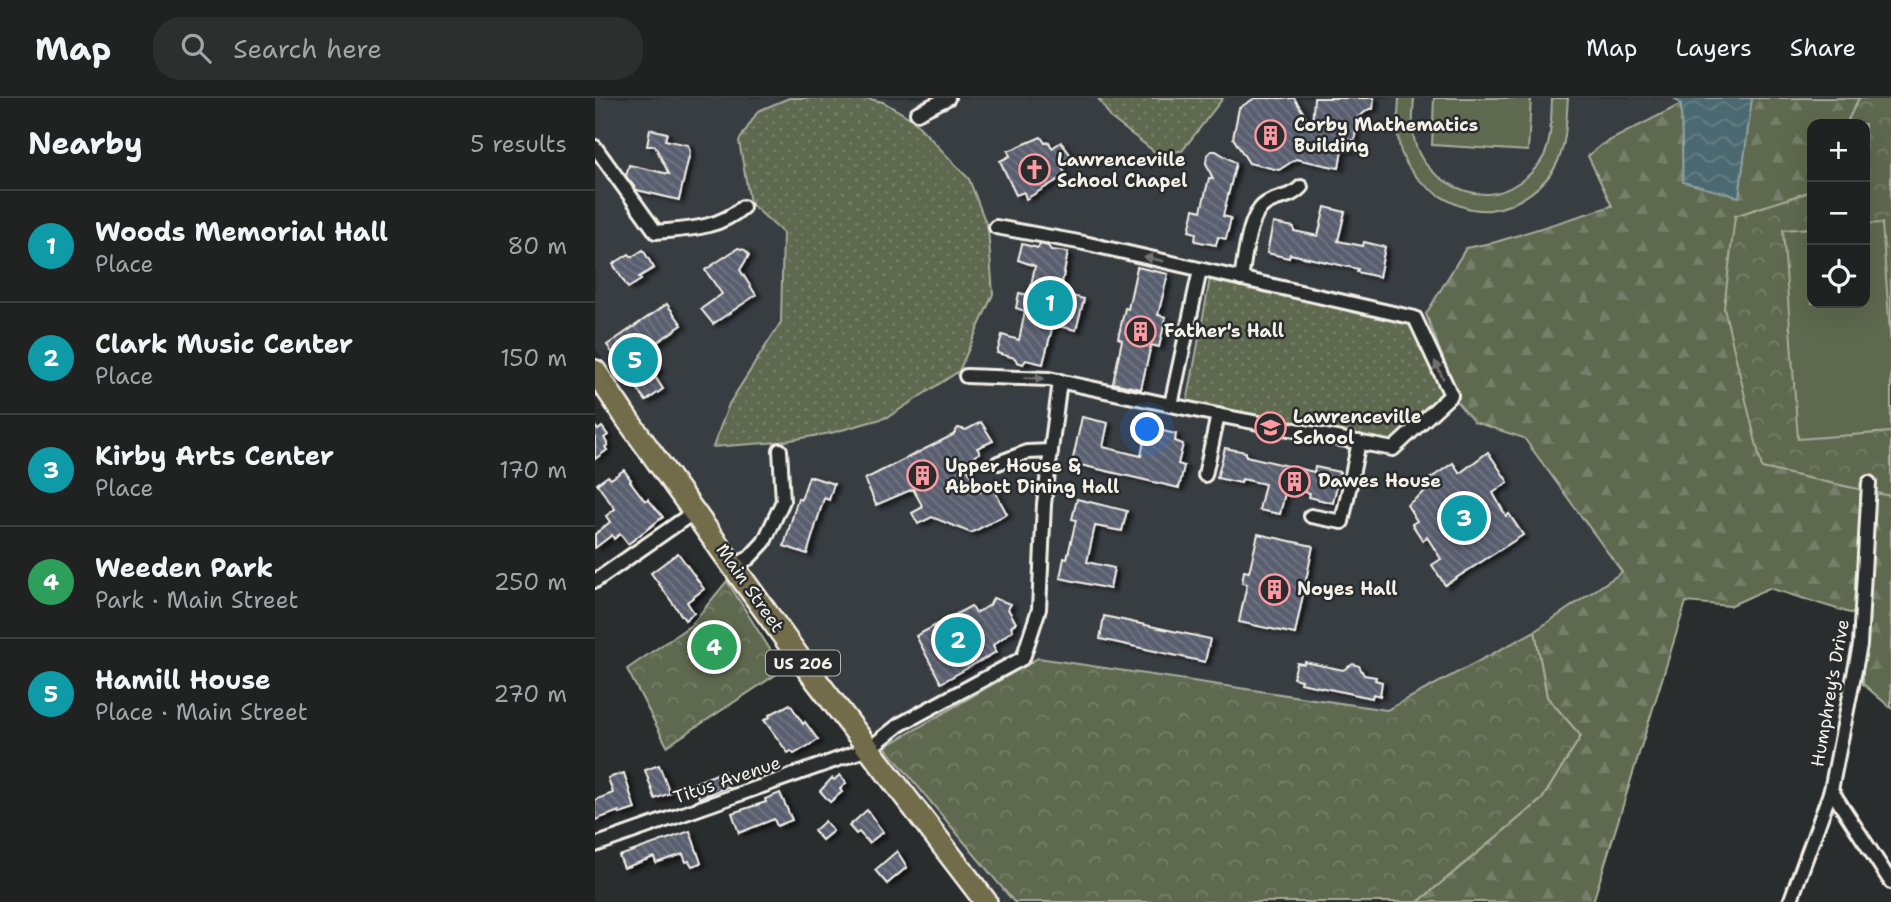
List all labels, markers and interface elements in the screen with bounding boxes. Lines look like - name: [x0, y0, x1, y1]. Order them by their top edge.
- search box: [153, 17, 643, 80]
- text: Map: [35, 26, 111, 71]
- icon: search: [177, 29, 215, 67]
- text: Search here: [233, 31, 382, 66]
- text: Map: [1586, 32, 1637, 64]
- text: Layers: [1675, 32, 1752, 64]
- text: Share: [1790, 32, 1856, 64]
- place label: Corby Mathematics Building: [1294, 113, 1478, 158]
- building icon: Corby Mathematics Building: [1254, 118, 1288, 152]
- map controls: [1807, 119, 1870, 308]
- button: +: [1807, 119, 1870, 182]
- text: Nearby: [28, 123, 143, 164]
- text: 5 results: [470, 129, 567, 159]
- place label: Lawrenceville School Chapel: [1057, 148, 1187, 193]
- church icon: Lawrenceville School Chapel: [1017, 153, 1051, 187]
- button: −: [1807, 182, 1870, 245]
- text: Woods Memorial Hall: [95, 214, 388, 249]
- text: 1: [46, 231, 56, 261]
- text: 80 m: [508, 231, 567, 261]
- button: locate: [1807, 245, 1870, 308]
- text: Place: [95, 249, 154, 279]
- one-way arrow: [1143, 253, 1165, 264]
- pin: 1: [1027, 277, 1073, 329]
- building icon: Father's Hall: [1124, 314, 1158, 348]
- place label: Father's Hall: [1164, 319, 1284, 343]
- text: Clark Music Center: [95, 326, 353, 361]
- pin: 5: [612, 334, 658, 386]
- text: 2: [43, 343, 59, 373]
- text: 150 m: [500, 343, 567, 373]
- one-way arrow: [1434, 360, 1445, 381]
- text: Place: [95, 361, 154, 391]
- one-way arrow: [1023, 373, 1045, 384]
- place label: Lawrenceville School: [1293, 405, 1422, 450]
- school or university icon: Lawrenceville School: [1253, 410, 1287, 444]
- your location: [1130, 412, 1164, 446]
- text: Kirby Arts Center: [95, 438, 334, 473]
- place label: Upper House & Abbott Dining Hall: [945, 454, 1119, 499]
- text: 3: [43, 455, 59, 485]
- text: 170 m: [499, 455, 567, 485]
- building icon: Upper House & Abbott Dining Hall: [905, 459, 939, 493]
- building icon: Dawes House: [1278, 464, 1312, 498]
- place label: Dawes House: [1318, 469, 1441, 493]
- text: Place: [95, 473, 154, 503]
- pin: 3: [1441, 492, 1487, 544]
- street label: Main Street: [711, 539, 790, 637]
- text: Weeden Park: [95, 550, 273, 585]
- text: 4: [43, 567, 59, 597]
- text: 250 m: [494, 567, 567, 597]
- building icon: Noyes Hall: [1257, 572, 1291, 606]
- place label: Noyes Hall: [1297, 577, 1398, 601]
- text: Park · Main Street: [95, 585, 299, 615]
- pin: 2: [935, 614, 981, 666]
- street label: Humphrey's Drive: [1805, 617, 1855, 769]
- pin: 4: [691, 621, 737, 673]
- road number: US 206: [766, 650, 840, 676]
- text: Hamill House: [95, 662, 271, 697]
- text: 5: [44, 679, 58, 709]
- text: 270 m: [493, 679, 567, 709]
- text: Place · Main Street: [95, 697, 308, 727]
- street label: Titus Avenue: [670, 750, 784, 810]

